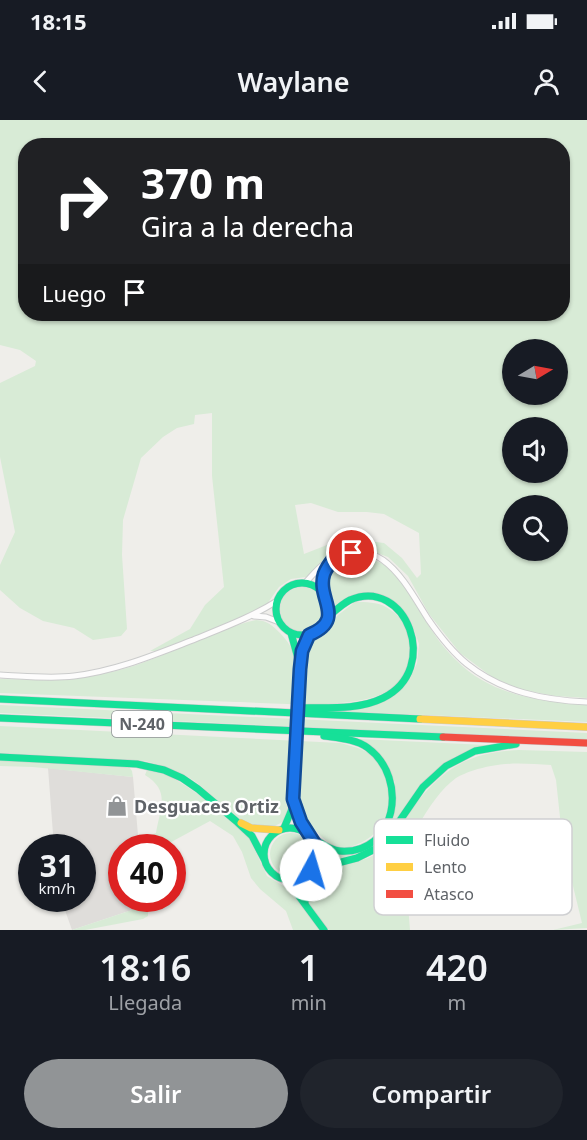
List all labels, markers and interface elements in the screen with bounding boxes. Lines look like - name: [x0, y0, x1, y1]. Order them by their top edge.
- text: 18:15: [30, 6, 87, 36]
- text: Waylane: [237, 63, 350, 100]
- icon: back: [24, 65, 57, 98]
- icon: person: [530, 65, 563, 98]
- text: 370 m: [141, 154, 265, 211]
- icon: right: [42, 162, 120, 240]
- text: Gira a la derecha: [141, 208, 354, 245]
- icon: arrive: [118, 276, 151, 309]
- text: Luego: [42, 278, 106, 308]
- north arrow: [502, 339, 568, 405]
- map controls: [502, 339, 568, 561]
- button: sound: [502, 417, 568, 483]
- button: search: [502, 495, 568, 561]
- pin: [326, 527, 377, 578]
- icon: arrive: [335, 536, 368, 569]
- road number: N-240: [112, 711, 172, 737]
- shop icon: Desguaces Ortiz: [105, 794, 129, 818]
- place label: Desguaces Ortiz: [134, 794, 279, 818]
- legend: [374, 819, 572, 915]
- text: Fluido: [424, 829, 470, 851]
- speed limit sign: 40: [108, 834, 186, 912]
- position arrow: [279, 838, 343, 902]
- text: 31: [40, 845, 74, 886]
- text: Lento: [424, 856, 467, 878]
- text: km/h: [39, 878, 75, 898]
- text: Atasco: [424, 883, 474, 905]
- text: 18:16: [99, 943, 191, 992]
- text: 1: [298, 943, 319, 992]
- text: 420: [426, 943, 488, 992]
- text: Llegada: [108, 989, 182, 1016]
- text: min: [291, 989, 327, 1016]
- text: m: [448, 989, 466, 1016]
- button: Salir: [24, 1059, 288, 1128]
- button: Compartir: [300, 1059, 563, 1128]

